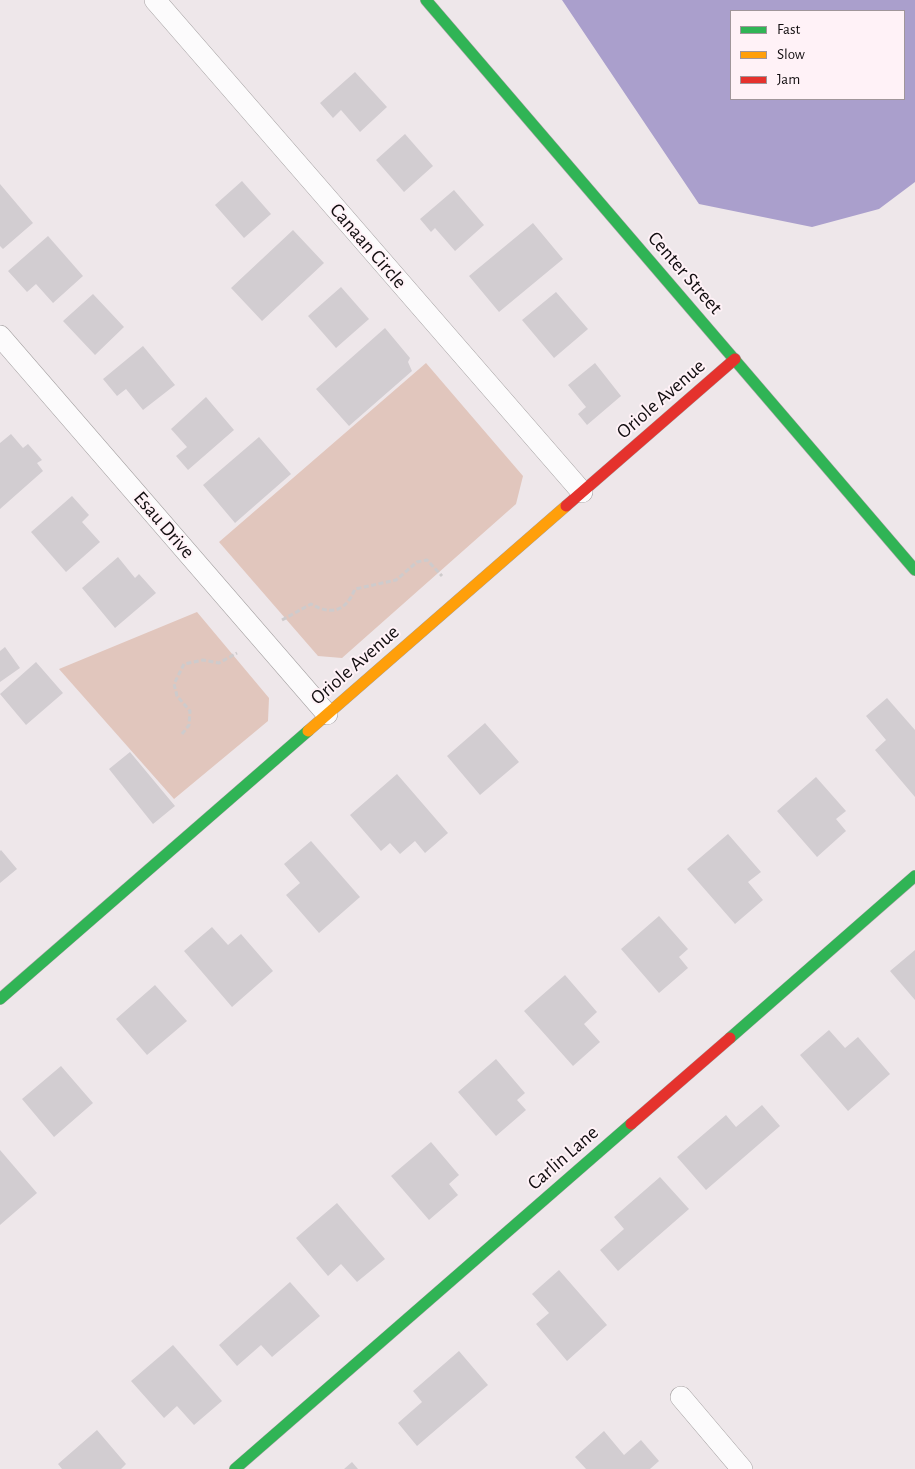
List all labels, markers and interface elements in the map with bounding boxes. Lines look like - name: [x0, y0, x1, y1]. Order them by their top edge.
- legend: [730, 10, 905, 100]
- text: Fast: [777, 22, 800, 37]
- text: Slow: [777, 47, 805, 62]
- text: Jam: [777, 72, 800, 87]
- street label: Canaan Circle: [324, 198, 412, 294]
- street label: Center Street: [643, 227, 727, 319]
- street label: Oriole Avenue: [612, 354, 710, 444]
- street label: Esau Drive: [128, 486, 200, 564]
- street label: Oriole Avenue: [306, 620, 404, 710]
- street label: Carlin Lane: [523, 1121, 603, 1195]

